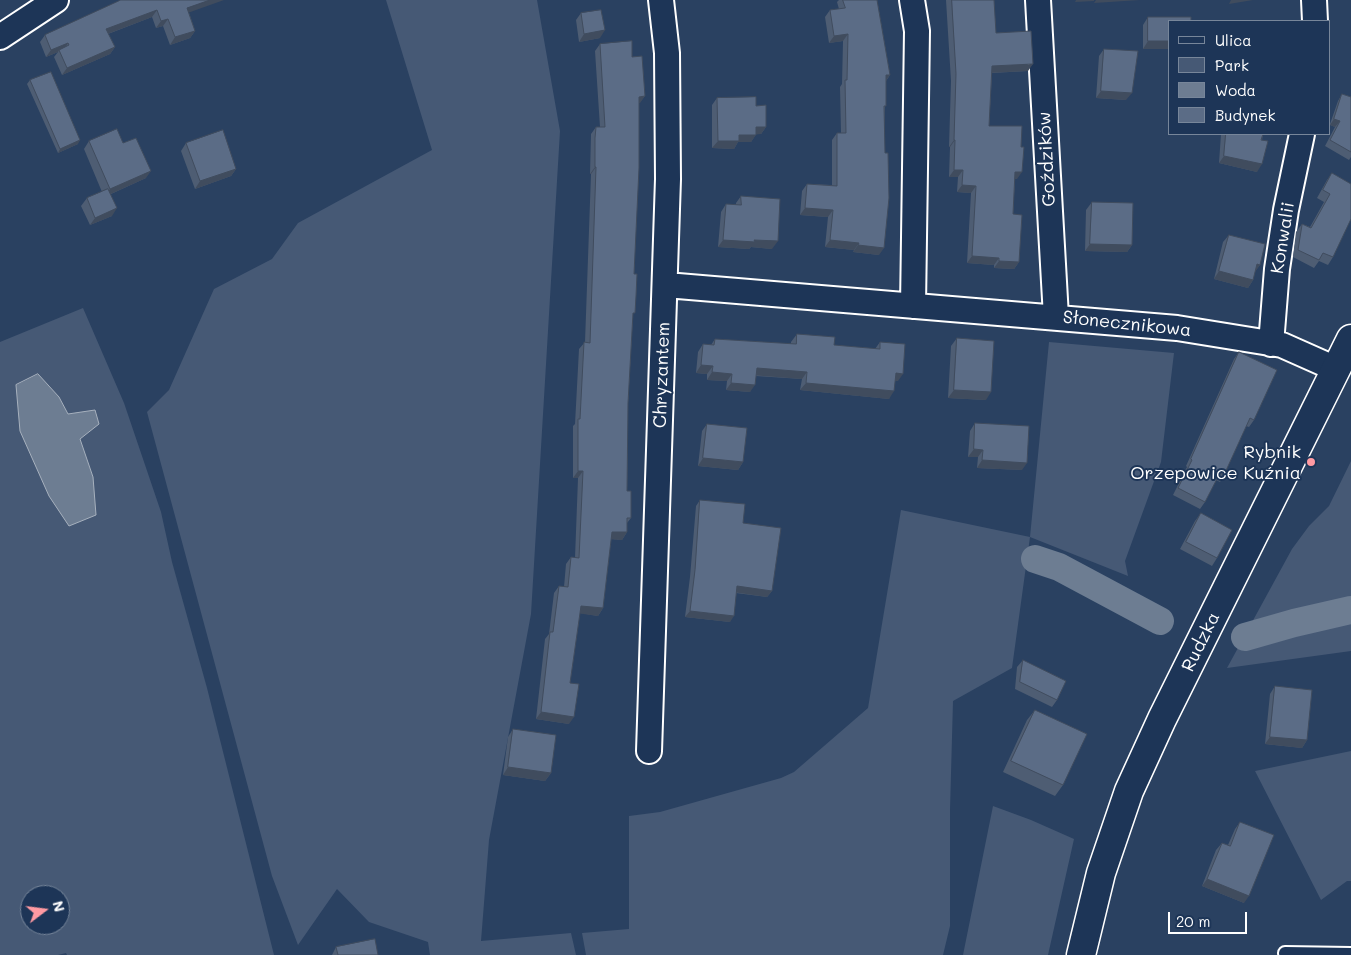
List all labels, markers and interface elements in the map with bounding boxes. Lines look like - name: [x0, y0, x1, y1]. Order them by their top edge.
- legend: [1168, 20, 1331, 135]
- text: Ulica: [1215, 30, 1252, 50]
- text: Park: [1215, 55, 1249, 75]
- text: Woda: [1215, 80, 1256, 100]
- text: Budynek: [1215, 105, 1275, 125]
- street label: Goździków: [1034, 111, 1060, 207]
- street label: Konwalii: [1267, 201, 1299, 275]
- street label: Słonecznikowa: [1062, 307, 1192, 341]
- street label: Chryzantem: [649, 322, 675, 428]
- place label: Rybnik Orzepowice Kuźnia: [1130, 441, 1301, 484]
- marker: Rybnik Orzepowice Kuźnia: [1305, 456, 1317, 468]
- street label: Rudzka: [1177, 609, 1225, 675]
- north arrow: [20, 885, 70, 935]
- text: N: [48, 899, 70, 914]
- scale bar: [1171, 902, 1250, 934]
- text: 20 m: [1176, 911, 1210, 931]

